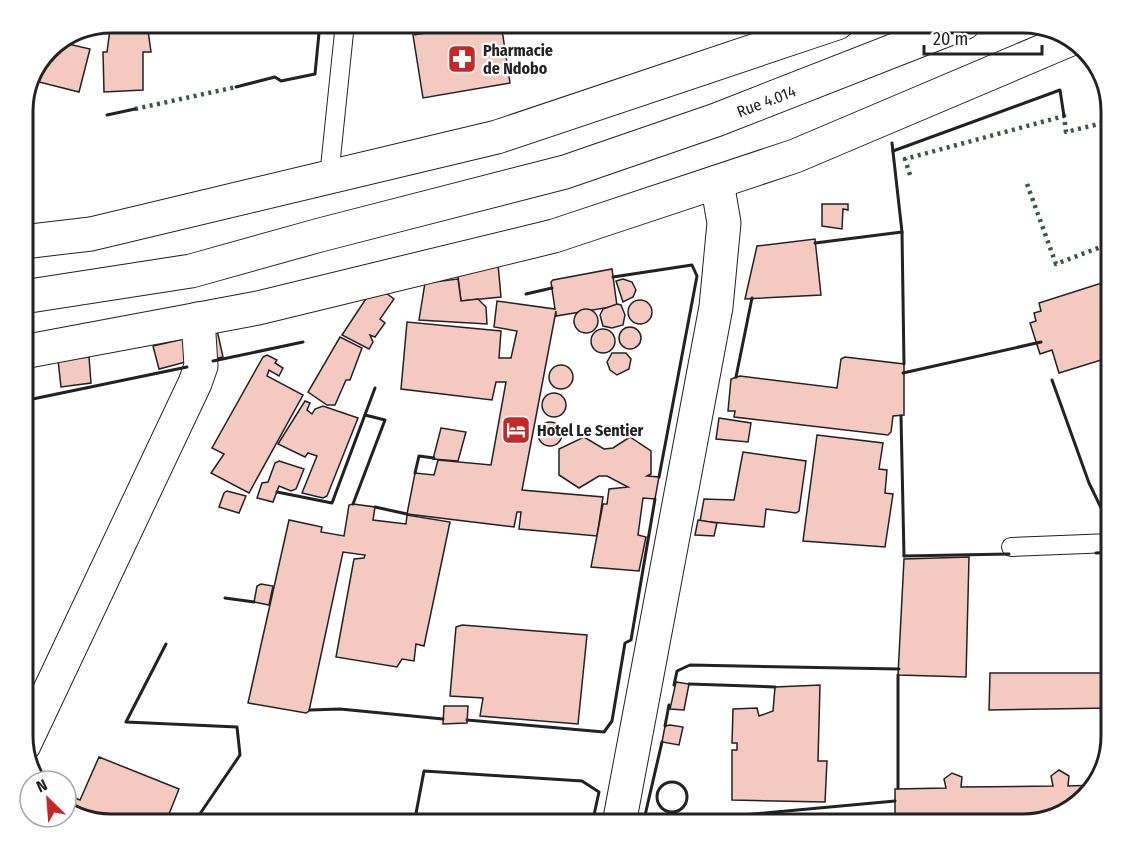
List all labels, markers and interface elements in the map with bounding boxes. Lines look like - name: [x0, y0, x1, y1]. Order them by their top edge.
- scale bar: [924, 18, 1042, 56]
- text: 20 m: [933, 28, 968, 50]
- place label: Pharmacie de Ndobo: [483, 41, 553, 78]
- pharmacy icon: Pharmacie de Ndobo: [446, 43, 478, 75]
- street label: Rue 4.014: [734, 81, 799, 121]
- hotel icon: Hotel Le Sentier: [500, 414, 532, 446]
- place label: Hotel Le Sentier: [537, 421, 644, 440]
- north arrow: [18, 769, 78, 829]
- text: N: [34, 775, 50, 796]

